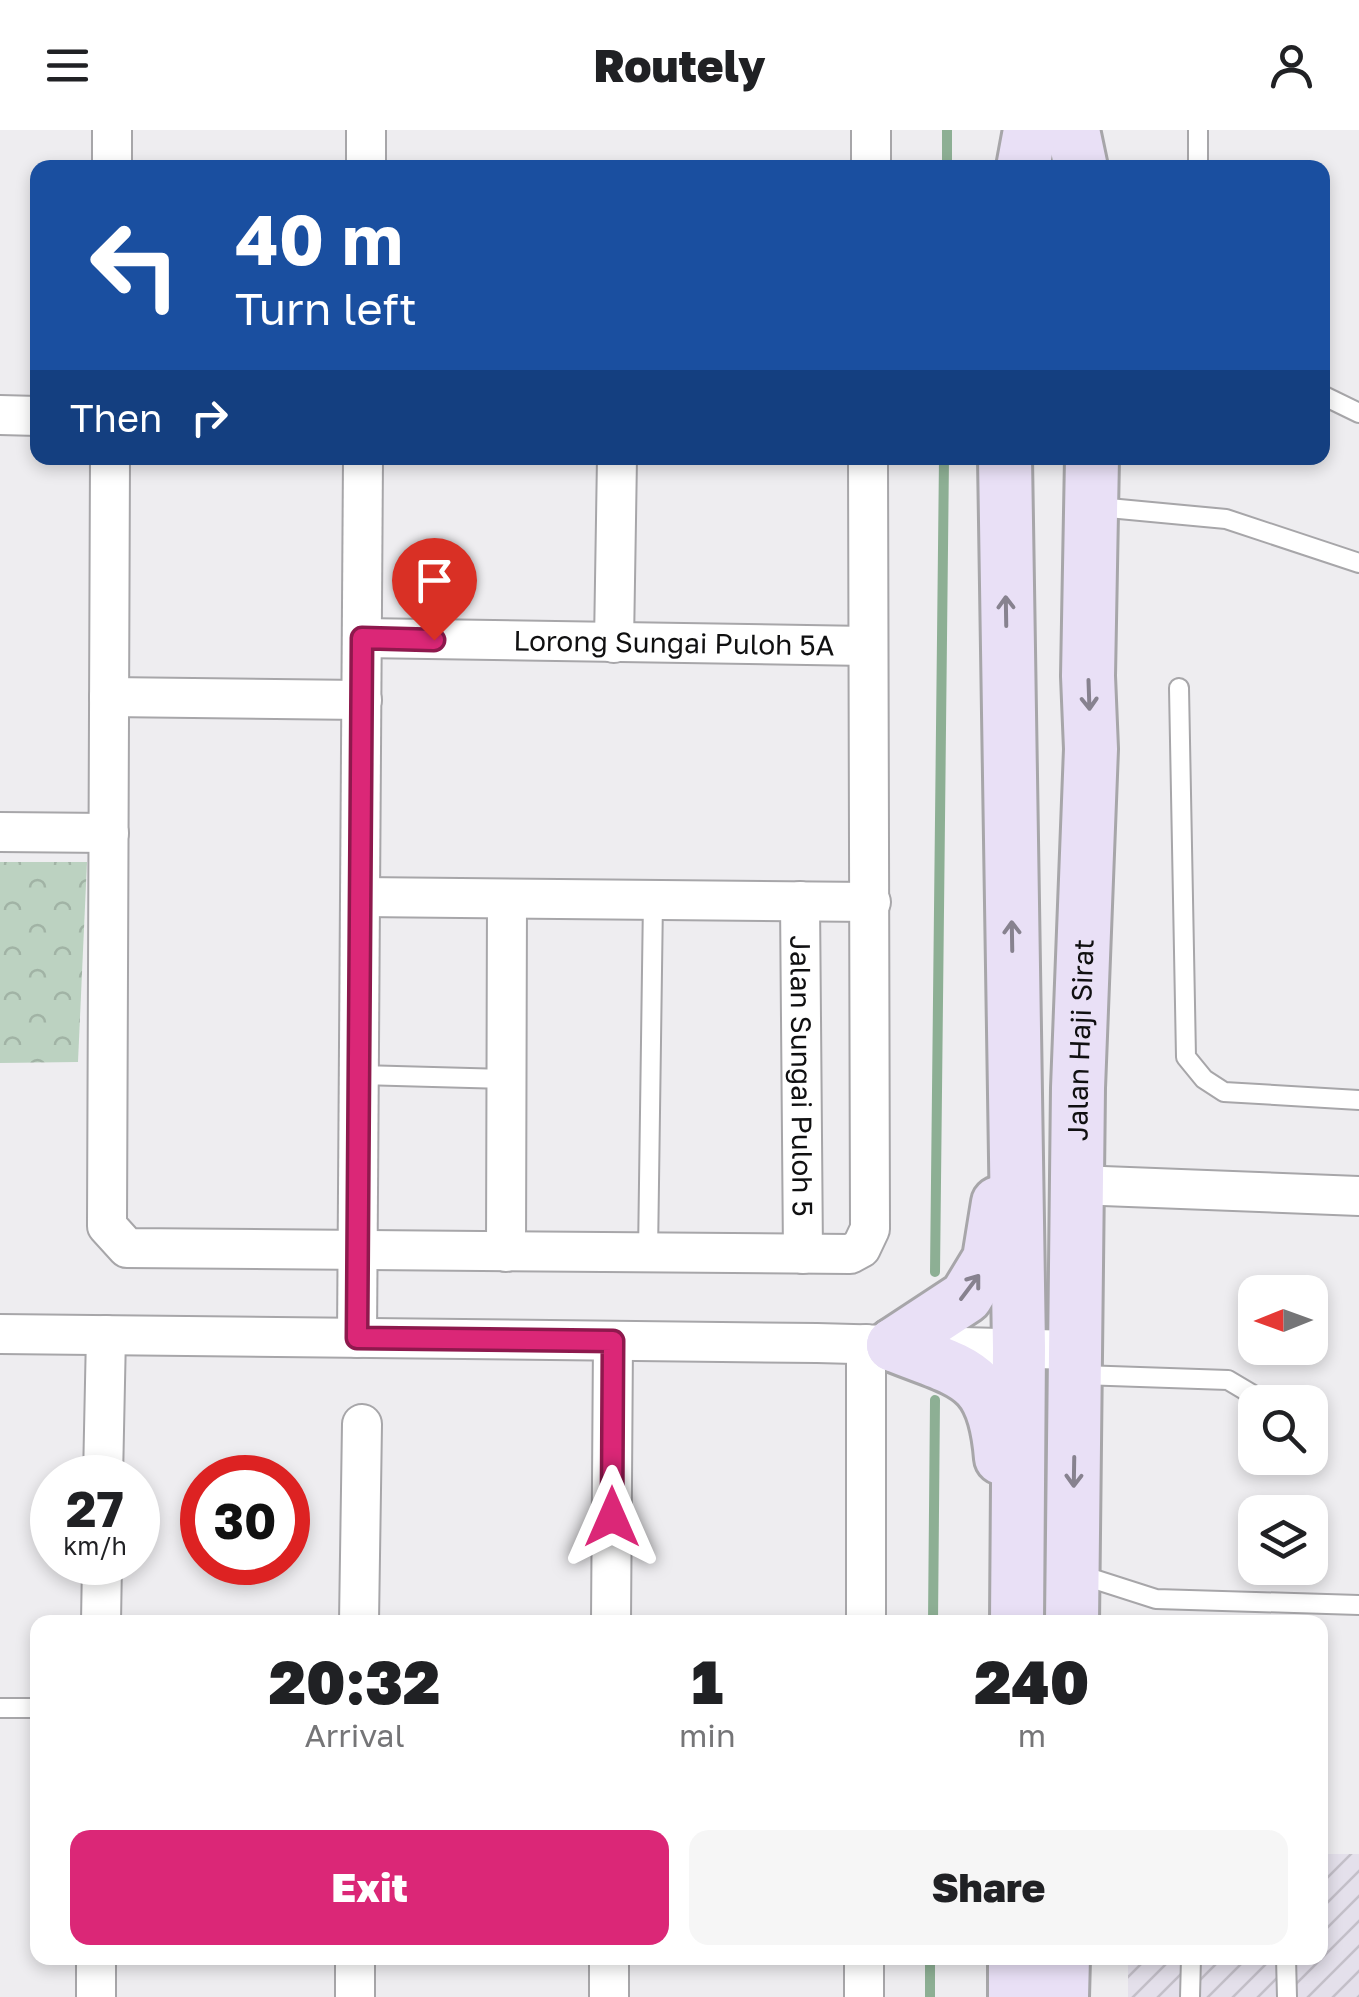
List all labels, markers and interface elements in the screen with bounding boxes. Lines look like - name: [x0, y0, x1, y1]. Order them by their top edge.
- icon: menu: [40, 38, 95, 93]
- text: Routely: [593, 38, 766, 92]
- icon: person: [1264, 38, 1319, 93]
- text: 40 m: [235, 196, 403, 280]
- icon: left: [70, 200, 200, 330]
- text: Turn left: [235, 281, 417, 335]
- icon: right: [182, 390, 237, 445]
- text: Then: [70, 395, 162, 440]
- pin: [392, 538, 477, 641]
- icon: arrive: [407, 553, 462, 608]
- one-way arrow: [996, 595, 1016, 628]
- street label: Lorong Sungai Puloh 5A: [513, 623, 835, 661]
- one-way arrow: [1079, 678, 1098, 710]
- one-way arrow: [1003, 920, 1022, 952]
- street label: Jalan Sungai Puloh 5: [784, 935, 820, 1217]
- street label: Jalan Haji Sirat: [1060, 938, 1100, 1141]
- one-way arrow: [958, 1275, 980, 1301]
- north arrow: [1238, 1275, 1328, 1365]
- map controls: [1238, 1275, 1328, 1585]
- button: search: [1238, 1385, 1328, 1475]
- one-way arrow: [1064, 1454, 1084, 1487]
- speed limit sign: 30: [180, 1455, 310, 1585]
- position arrow: [560, 1465, 664, 1569]
- text: 27: [66, 1478, 124, 1538]
- button: layers: [1238, 1495, 1328, 1585]
- text: km/h: [63, 1530, 127, 1561]
- text: 20:32: [269, 1645, 440, 1717]
- text: 1: [691, 1645, 723, 1717]
- text: 240: [974, 1645, 1089, 1717]
- text: Arrival: [304, 1716, 405, 1754]
- text: min: [679, 1716, 736, 1754]
- text: m: [1018, 1716, 1046, 1754]
- button: Exit: [70, 1830, 669, 1945]
- button: Share: [689, 1830, 1288, 1945]

